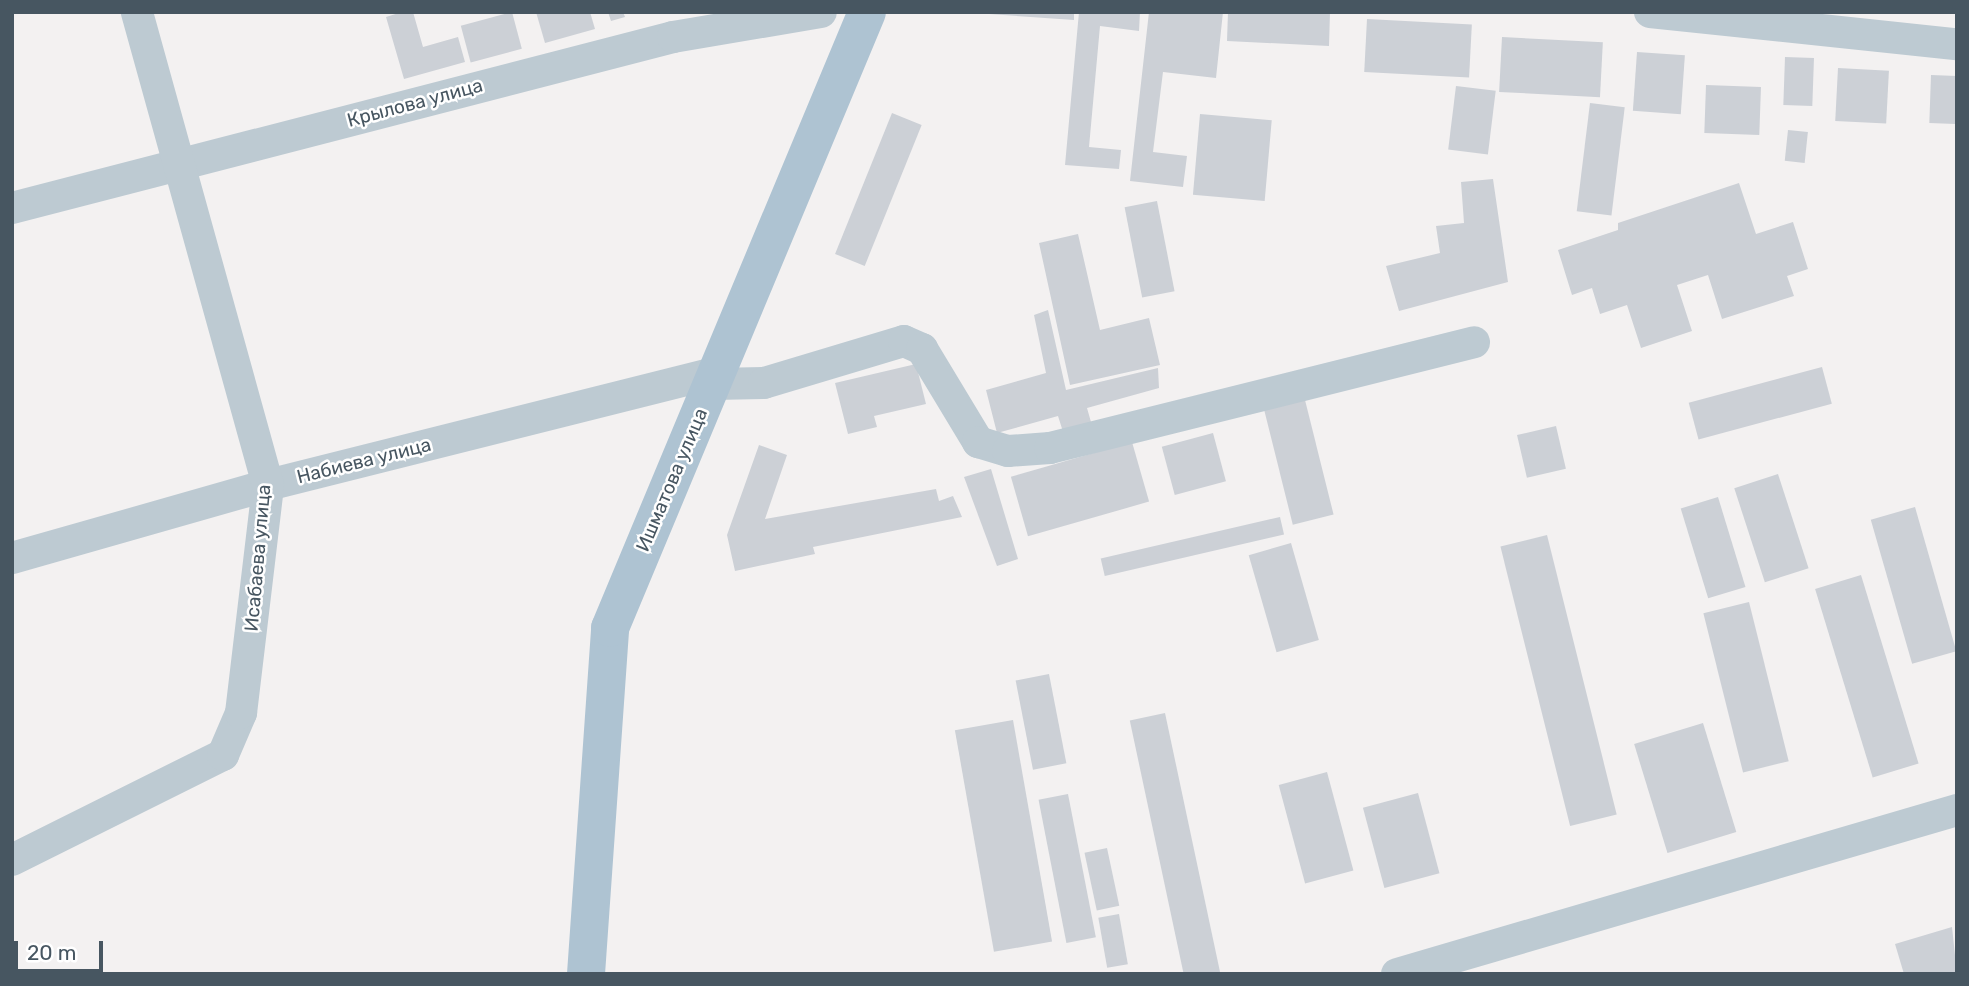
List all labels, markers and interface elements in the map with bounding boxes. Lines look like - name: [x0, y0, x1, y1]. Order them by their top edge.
- street label: Крылова улица: [345, 74, 485, 132]
- street label: Ишматова улица: [632, 405, 712, 555]
- street label: Набиева улица: [294, 433, 434, 489]
- street label: Исабаева улица: [240, 483, 276, 633]
- scale bar: [18, 926, 107, 970]
- text: 20 m: [27, 940, 76, 965]

